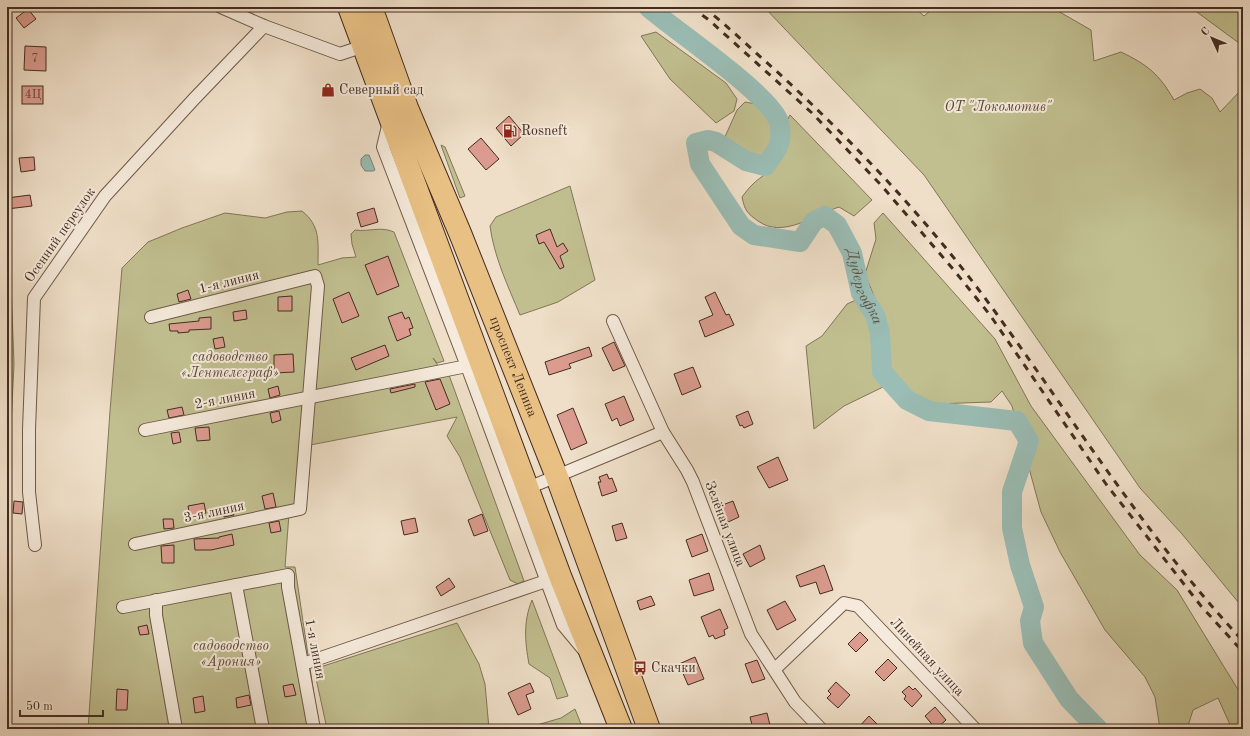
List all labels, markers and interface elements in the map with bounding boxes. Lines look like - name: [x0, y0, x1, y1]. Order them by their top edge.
- north arrow: [1192, 18, 1232, 58]
- text: С: [1199, 26, 1212, 39]
- house number: 7: [32, 53, 38, 65]
- shop icon: Северный сад: [320, 82, 336, 98]
- place label: Северный сад: [339, 83, 424, 97]
- house number: 4Ц: [25, 89, 42, 101]
- park label: ОТ "Локомотив": [944, 100, 1052, 114]
- fuel station icon: Rosneft: [502, 123, 518, 139]
- place label: Rosneft: [521, 124, 568, 138]
- street label: Осенний переулок: [22, 185, 98, 285]
- water label: Дудергофка: [843, 246, 885, 326]
- street label: 1-я линия: [197, 268, 261, 296]
- street label: проспект Ленина: [487, 315, 539, 419]
- park label: садоводство «Лентелеграф»: [181, 350, 279, 381]
- street label: 2-я линия: [193, 386, 257, 412]
- street label: Зелёная улица: [702, 479, 748, 569]
- street label: 3-я линия: [182, 499, 246, 525]
- street label: Линейная улица: [887, 615, 967, 699]
- street label: 1-я линия: [302, 617, 328, 681]
- park label: садоводство «Арония»: [193, 639, 269, 670]
- bus stop icon: Скачки: [632, 660, 648, 676]
- place label: Скачки: [651, 661, 696, 675]
- scale bar: [20, 692, 103, 718]
- text: 50 m: [26, 700, 53, 713]

